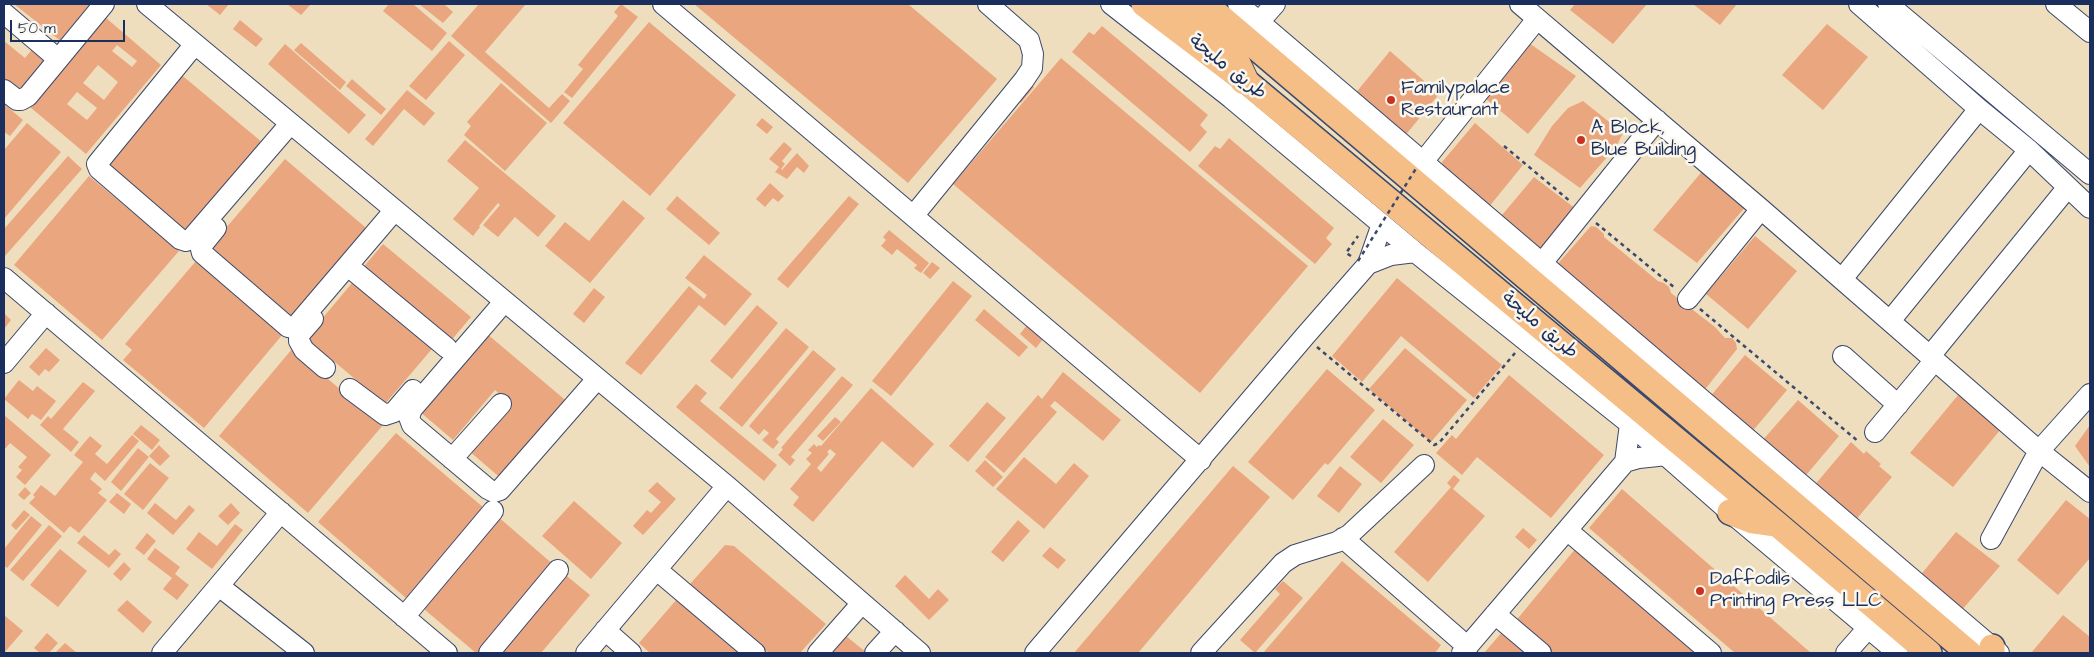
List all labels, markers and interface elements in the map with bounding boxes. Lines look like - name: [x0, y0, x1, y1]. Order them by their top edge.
- scale bar: [12, 10, 128, 42]
- text: 50 m: [18, 18, 56, 39]
- street label: طريق مليحة: [1183, 30, 1271, 106]
- place label: Familypalace Restaurant: [1401, 78, 1510, 122]
- marker: Familypalace Restaurant: [1385, 94, 1397, 106]
- place label: A Block, Blue Building: [1591, 118, 1696, 162]
- marker: A Block, Blue Building: [1575, 134, 1587, 146]
- street label: طريق مليحة: [1496, 287, 1582, 365]
- place label: Daffodils Printing Press LLC: [1710, 569, 1882, 613]
- marker: Daffodils Printing Press LLC: [1694, 585, 1706, 597]

